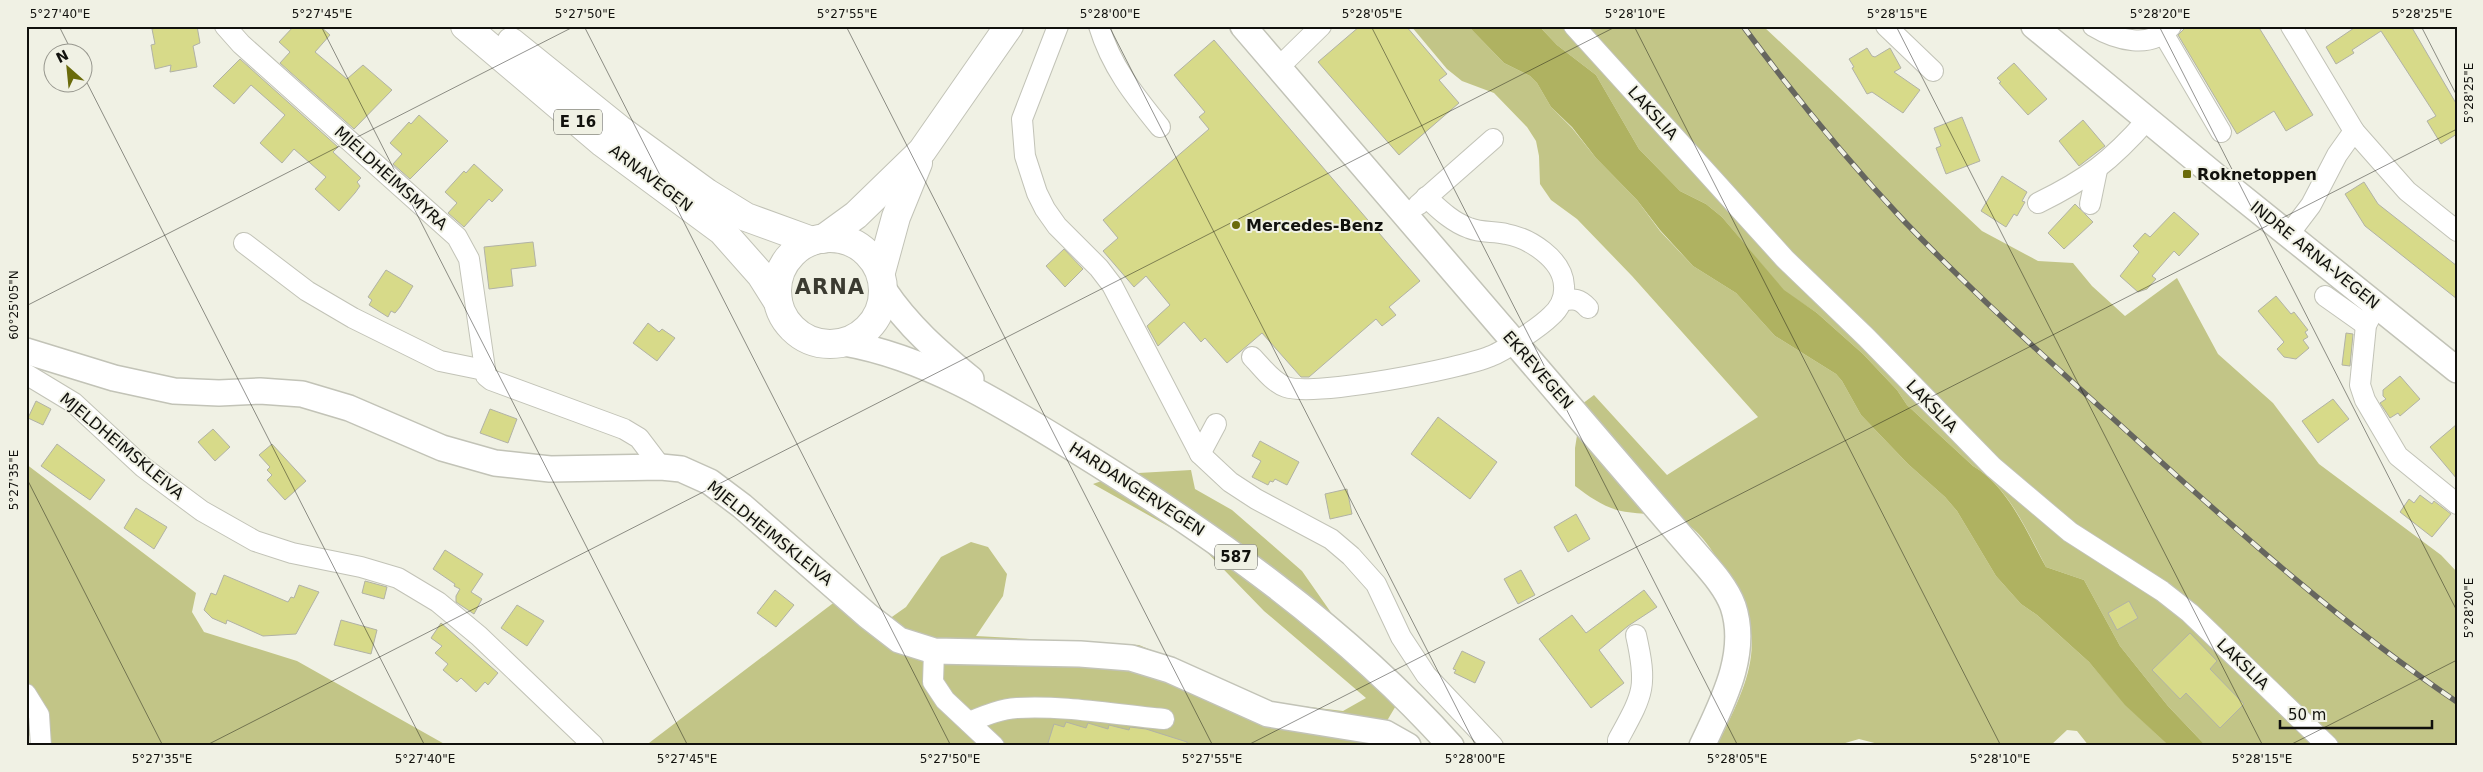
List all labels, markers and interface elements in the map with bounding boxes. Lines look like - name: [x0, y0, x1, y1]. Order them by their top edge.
- text: 5°27'40"E: [30, 7, 90, 21]
- text: 5°27'45"E: [292, 7, 352, 21]
- text: 5°27'50"E: [555, 7, 615, 21]
- text: 5°27'55"E: [817, 7, 877, 21]
- text: 5°28'00"E: [1080, 7, 1140, 21]
- text: 5°28'05"E: [1342, 7, 1402, 21]
- text: 5°28'10"E: [1605, 7, 1665, 21]
- text: 5°28'15"E: [1867, 7, 1927, 21]
- text: 5°28'20"E: [2130, 7, 2190, 21]
- text: 5°28'25"E: [2392, 7, 2452, 21]
- north arrow: [42, 42, 92, 92]
- text: N: [53, 47, 71, 66]
- text: 5°28'25"E: [2462, 63, 2476, 123]
- street label: LAKSLIA: [1624, 82, 1682, 144]
- road number: E 16: [554, 110, 602, 134]
- street label: MJELDHEIMSMYRA: [331, 122, 452, 234]
- street label: ARNAVEGEN: [606, 140, 696, 216]
- place label: Roknetoppen: [2197, 165, 2317, 184]
- marker: Roknetoppen: [2181, 168, 2193, 180]
- street label: INDRE ARNA-VEGEN: [2247, 197, 2383, 313]
- place label: Mercedes-Benz: [1246, 216, 1383, 235]
- marker: Mercedes-Benz: [1230, 219, 1242, 231]
- text: 60°25'05"N: [7, 270, 21, 340]
- district label: ARNA: [795, 275, 865, 299]
- street label: EKREVEGEN: [1499, 327, 1577, 413]
- street label: LAKSLIA: [1902, 376, 1962, 436]
- street label: MJELDHEIMSKLEIVA: [56, 389, 188, 503]
- street label: HARDANGERVEGEN: [1066, 438, 1208, 540]
- text: 5°27'35"E: [7, 450, 21, 510]
- street label: MJELDHEIMSKLEIVA: [703, 477, 837, 589]
- road number: 587: [1215, 544, 1257, 570]
- text: 5°28'20"E: [2462, 578, 2476, 638]
- street label: LAKSLIA: [2213, 634, 2273, 694]
- scale bar: [2280, 697, 2433, 729]
- text: 50 m: [2288, 706, 2326, 724]
- text: 5°27'35"E: [132, 752, 192, 766]
- text: 5°27'40"E: [395, 752, 455, 766]
- text: 5°27'45"E: [657, 752, 717, 766]
- text: 5°27'50"E: [920, 752, 980, 766]
- text: 5°27'55"E: [1182, 752, 1242, 766]
- text: 5°28'00"E: [1445, 752, 1505, 766]
- text: 5°28'05"E: [1707, 752, 1767, 766]
- text: 5°28'10"E: [1970, 752, 2030, 766]
- text: 5°28'15"E: [2232, 752, 2292, 766]

